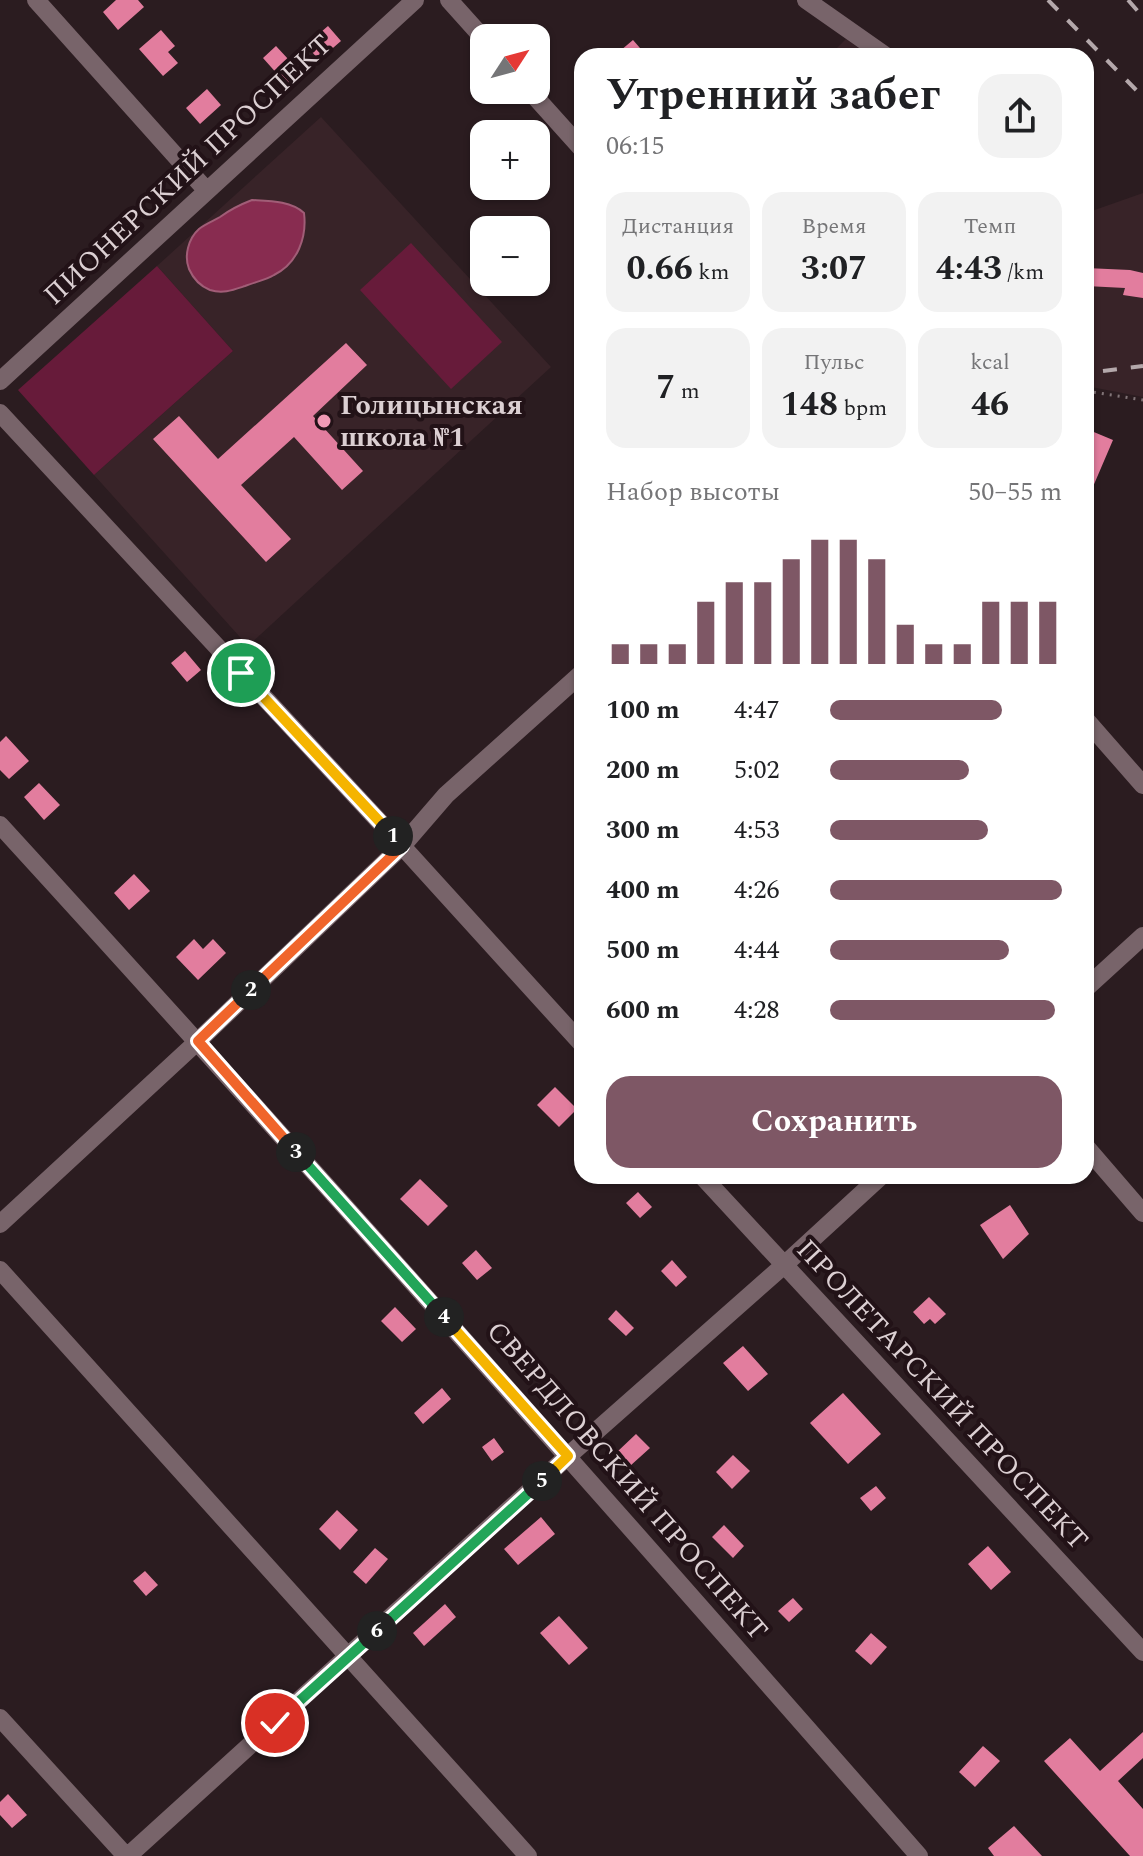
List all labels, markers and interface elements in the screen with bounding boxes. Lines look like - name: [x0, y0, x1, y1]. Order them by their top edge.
- street label: ПИОНЕРСКИЙ ПРОСПЕКТ: [34, 24, 342, 316]
- north arrow: [470, 24, 550, 104]
- map controls: [470, 24, 550, 296]
- text: Утренний забег: [606, 62, 940, 129]
- button: share: [978, 74, 1062, 158]
- button: +: [470, 120, 550, 200]
- text: 06:15: [606, 126, 665, 166]
- text: Дистанция: [622, 210, 734, 243]
- text: Время: [801, 210, 867, 243]
- text: Темп: [964, 210, 1016, 243]
- button: −: [470, 216, 550, 296]
- text: 0.66: [626, 243, 693, 295]
- text: 3:07: [801, 243, 867, 295]
- text: 4:43: [936, 243, 1002, 295]
- text: km: [693, 256, 730, 289]
- text: /km: [1002, 256, 1044, 289]
- text: Пульс: [803, 346, 865, 379]
- text: kcal: [970, 346, 1010, 379]
- text: 7: [656, 362, 675, 414]
- text: m: [675, 375, 700, 408]
- text: 148: [781, 379, 838, 431]
- text: 46: [971, 379, 1009, 431]
- place label: Голицынская школа №1: [340, 384, 523, 459]
- text: bpm: [838, 392, 887, 425]
- marker: Голицынская школа №1: [315, 412, 333, 430]
- text: Набор высоты: [606, 472, 780, 512]
- text: 50–55 m: [968, 472, 1062, 512]
- pin: [207, 639, 275, 707]
- icon: arrive: [219, 651, 263, 695]
- text: 100 m: [606, 690, 680, 730]
- text: 4:47: [734, 690, 780, 730]
- text: 200 m: [606, 750, 680, 790]
- text: 5:02: [734, 750, 780, 790]
- text: 300 m: [606, 810, 680, 850]
- text: 4:53: [734, 810, 780, 850]
- pin: 1: [373, 816, 413, 856]
- text: 1: [387, 819, 399, 852]
- text: 400 m: [606, 870, 680, 910]
- text: 4:26: [734, 870, 780, 910]
- text: 500 m: [606, 930, 680, 970]
- text: 4:44: [734, 930, 780, 970]
- pin: 2: [231, 970, 271, 1010]
- text: 2: [245, 973, 257, 1006]
- text: 600 m: [606, 990, 680, 1030]
- text: 4:28: [734, 990, 780, 1030]
- button: Сохранить: [606, 1076, 1062, 1168]
- pin: 3: [276, 1132, 316, 1172]
- text: 3: [290, 1135, 302, 1168]
- street label: ПРОЛЕТАРСКИЙ ПРОСПЕКТ: [786, 1230, 1098, 1560]
- pin: 4: [424, 1297, 464, 1337]
- text: 4: [438, 1300, 450, 1333]
- street label: СВЕРДЛОВСКИЙ ПРОСПЕКТ: [476, 1312, 778, 1650]
- pin: 5: [522, 1461, 562, 1501]
- text: 5: [536, 1464, 548, 1497]
- pin: 6: [357, 1611, 397, 1651]
- text: 6: [371, 1614, 383, 1647]
- pin: [241, 1689, 309, 1757]
- icon: check: [253, 1701, 297, 1745]

